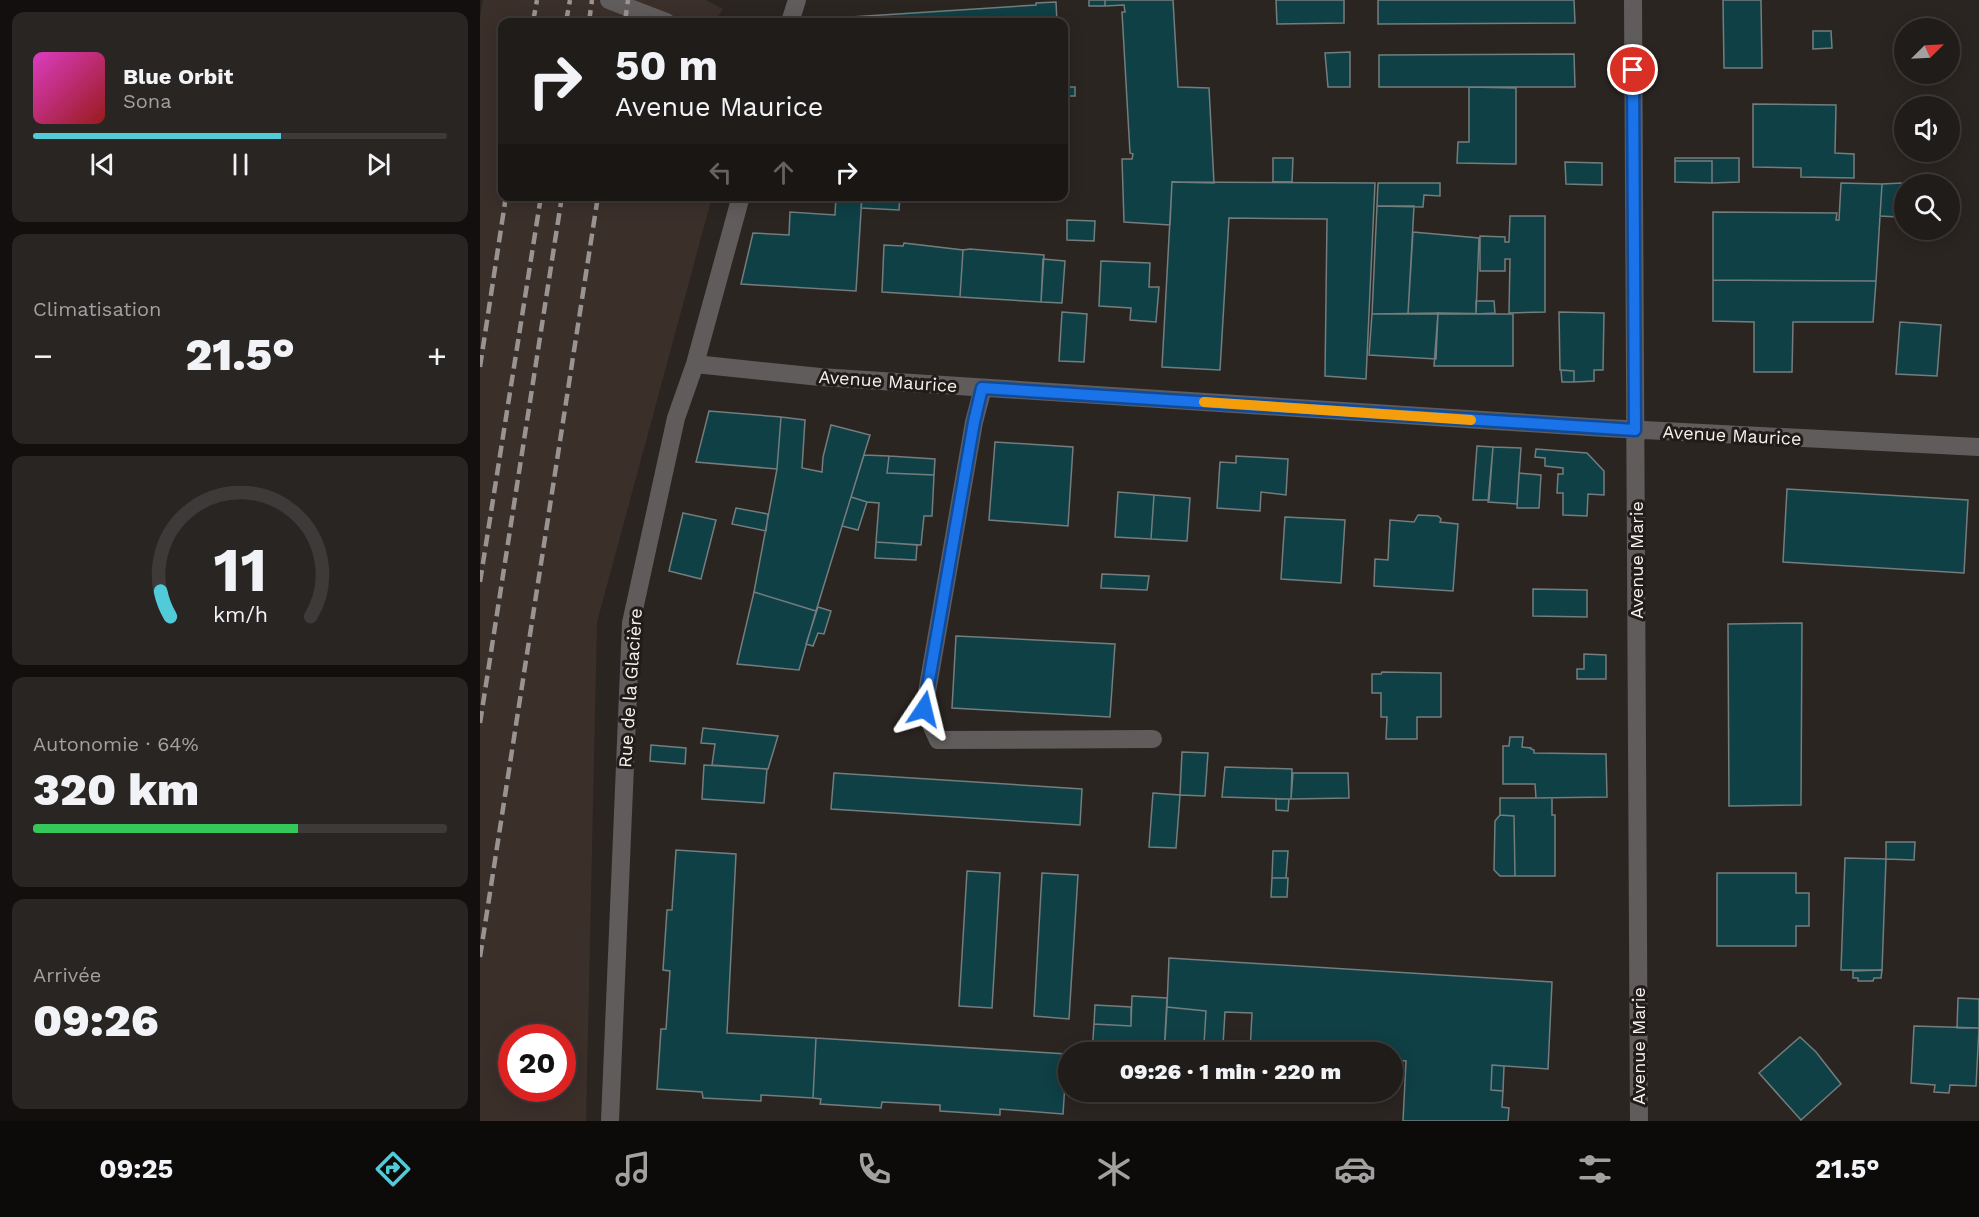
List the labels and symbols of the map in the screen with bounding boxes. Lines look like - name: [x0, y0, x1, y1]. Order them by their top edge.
- north arrow: [1894, 18, 1960, 84]
- pin: [1607, 44, 1658, 95]
- street label: Avenue Maurice: [818, 366, 958, 396]
- street label: Avenue Maurice: [1662, 421, 1802, 449]
- street label: Avenue Marie: [1626, 501, 1647, 619]
- street label: Rue de la Glacière: [614, 607, 646, 769]
- position arrow: [892, 677, 956, 741]
- street label: Avenue Marie: [1628, 987, 1649, 1105]
- speed limit sign: 20: [498, 1024, 576, 1102]

